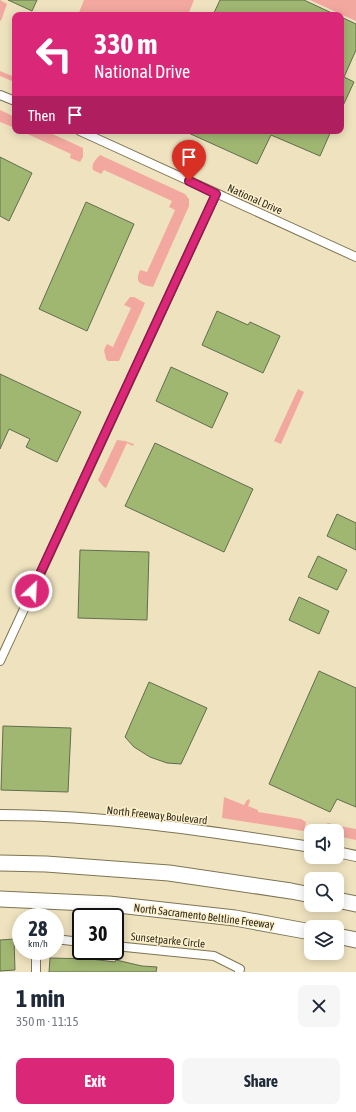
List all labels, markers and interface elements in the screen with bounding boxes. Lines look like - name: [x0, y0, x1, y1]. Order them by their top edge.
- icon: left: [28, 28, 80, 80]
- text: 330 m: [94, 28, 157, 60]
- text: National Drive: [94, 61, 190, 82]
- icon: arrive: [64, 104, 86, 126]
- text: Then: [28, 107, 56, 124]
- pin: [172, 140, 206, 181]
- icon: arrive: [178, 146, 200, 168]
- street label: National Drive: [226, 182, 284, 216]
- position arrow: [11, 570, 53, 612]
- street label: North Freeway Boulevard: [106, 804, 208, 826]
- map controls: [304, 824, 344, 960]
- button: sound: [304, 824, 344, 864]
- button: search: [304, 872, 344, 912]
- street label: North Sacramento Beltline Freeway: [133, 901, 276, 931]
- speed limit sign: 30: [72, 908, 124, 960]
- text: 28: [29, 917, 47, 940]
- button: layers: [304, 920, 344, 960]
- street label: Sunsetparke Circle: [130, 930, 206, 950]
- text: km/h: [28, 938, 48, 949]
- text: 1 min: [16, 985, 65, 1012]
- button: close: [298, 985, 340, 1027]
- text: 350 m · 11:15: [16, 1014, 79, 1029]
- button: Exit: [16, 1058, 174, 1104]
- button: Share: [182, 1058, 340, 1104]

